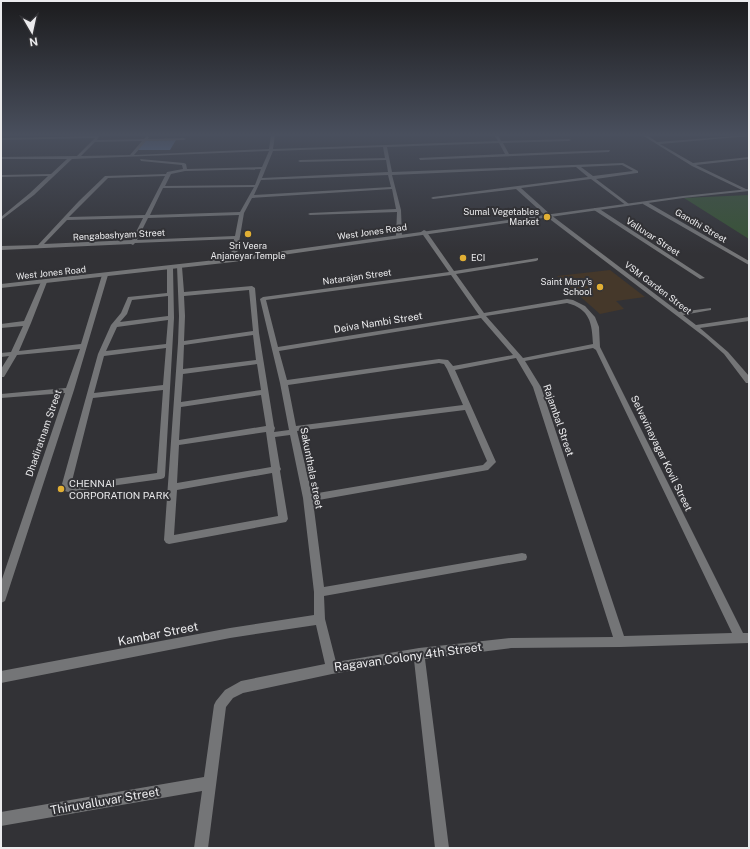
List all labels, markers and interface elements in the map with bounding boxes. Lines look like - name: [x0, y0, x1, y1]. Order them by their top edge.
- north arrow: [12, 12, 52, 52]
- text: N: [28, 35, 39, 48]
- place label: Sumal Vegetables Market: [463, 206, 539, 227]
- street label: Gandhi Street: [673, 206, 730, 245]
- marker: Sumal Vegetables Market: [542, 212, 552, 222]
- street label: Valluvar Street: [624, 215, 683, 258]
- street label: West Jones Road: [336, 221, 407, 242]
- street label: Rengabashyam Street: [73, 227, 166, 242]
- marker: Sri Veera Anjaneyar Temple: [243, 229, 253, 239]
- place label: Sri Veera Anjaneyar Temple: [210, 240, 286, 261]
- place label: ECI: [471, 252, 485, 263]
- marker: ECI: [458, 253, 468, 263]
- street label: VSM Garden Street: [623, 259, 694, 317]
- street label: West Jones Road: [15, 263, 86, 282]
- street label: Natarajan Street: [322, 266, 393, 287]
- place label: Saint Mary's School: [540, 276, 592, 297]
- marker: Saint Mary's School: [595, 282, 605, 292]
- street label: Deiva Nambi Street: [333, 309, 423, 335]
- street label: Rajambal Street: [541, 383, 577, 458]
- street label: Dhadiratnam Street: [22, 388, 64, 478]
- street label: Selvavinayagar Kovil Street: [629, 393, 695, 513]
- street label: Sakunthala street: [298, 426, 326, 510]
- place label: CHENNAI CORPORATION PARK: [69, 477, 169, 501]
- marker: CHENNAI CORPORATION PARK: [56, 484, 66, 494]
- street label: Kambar Street: [117, 619, 200, 649]
- street label: Ragavan Colony 4th Street: [333, 640, 483, 674]
- street label: Thiruvalluvar Street: [49, 784, 161, 817]

